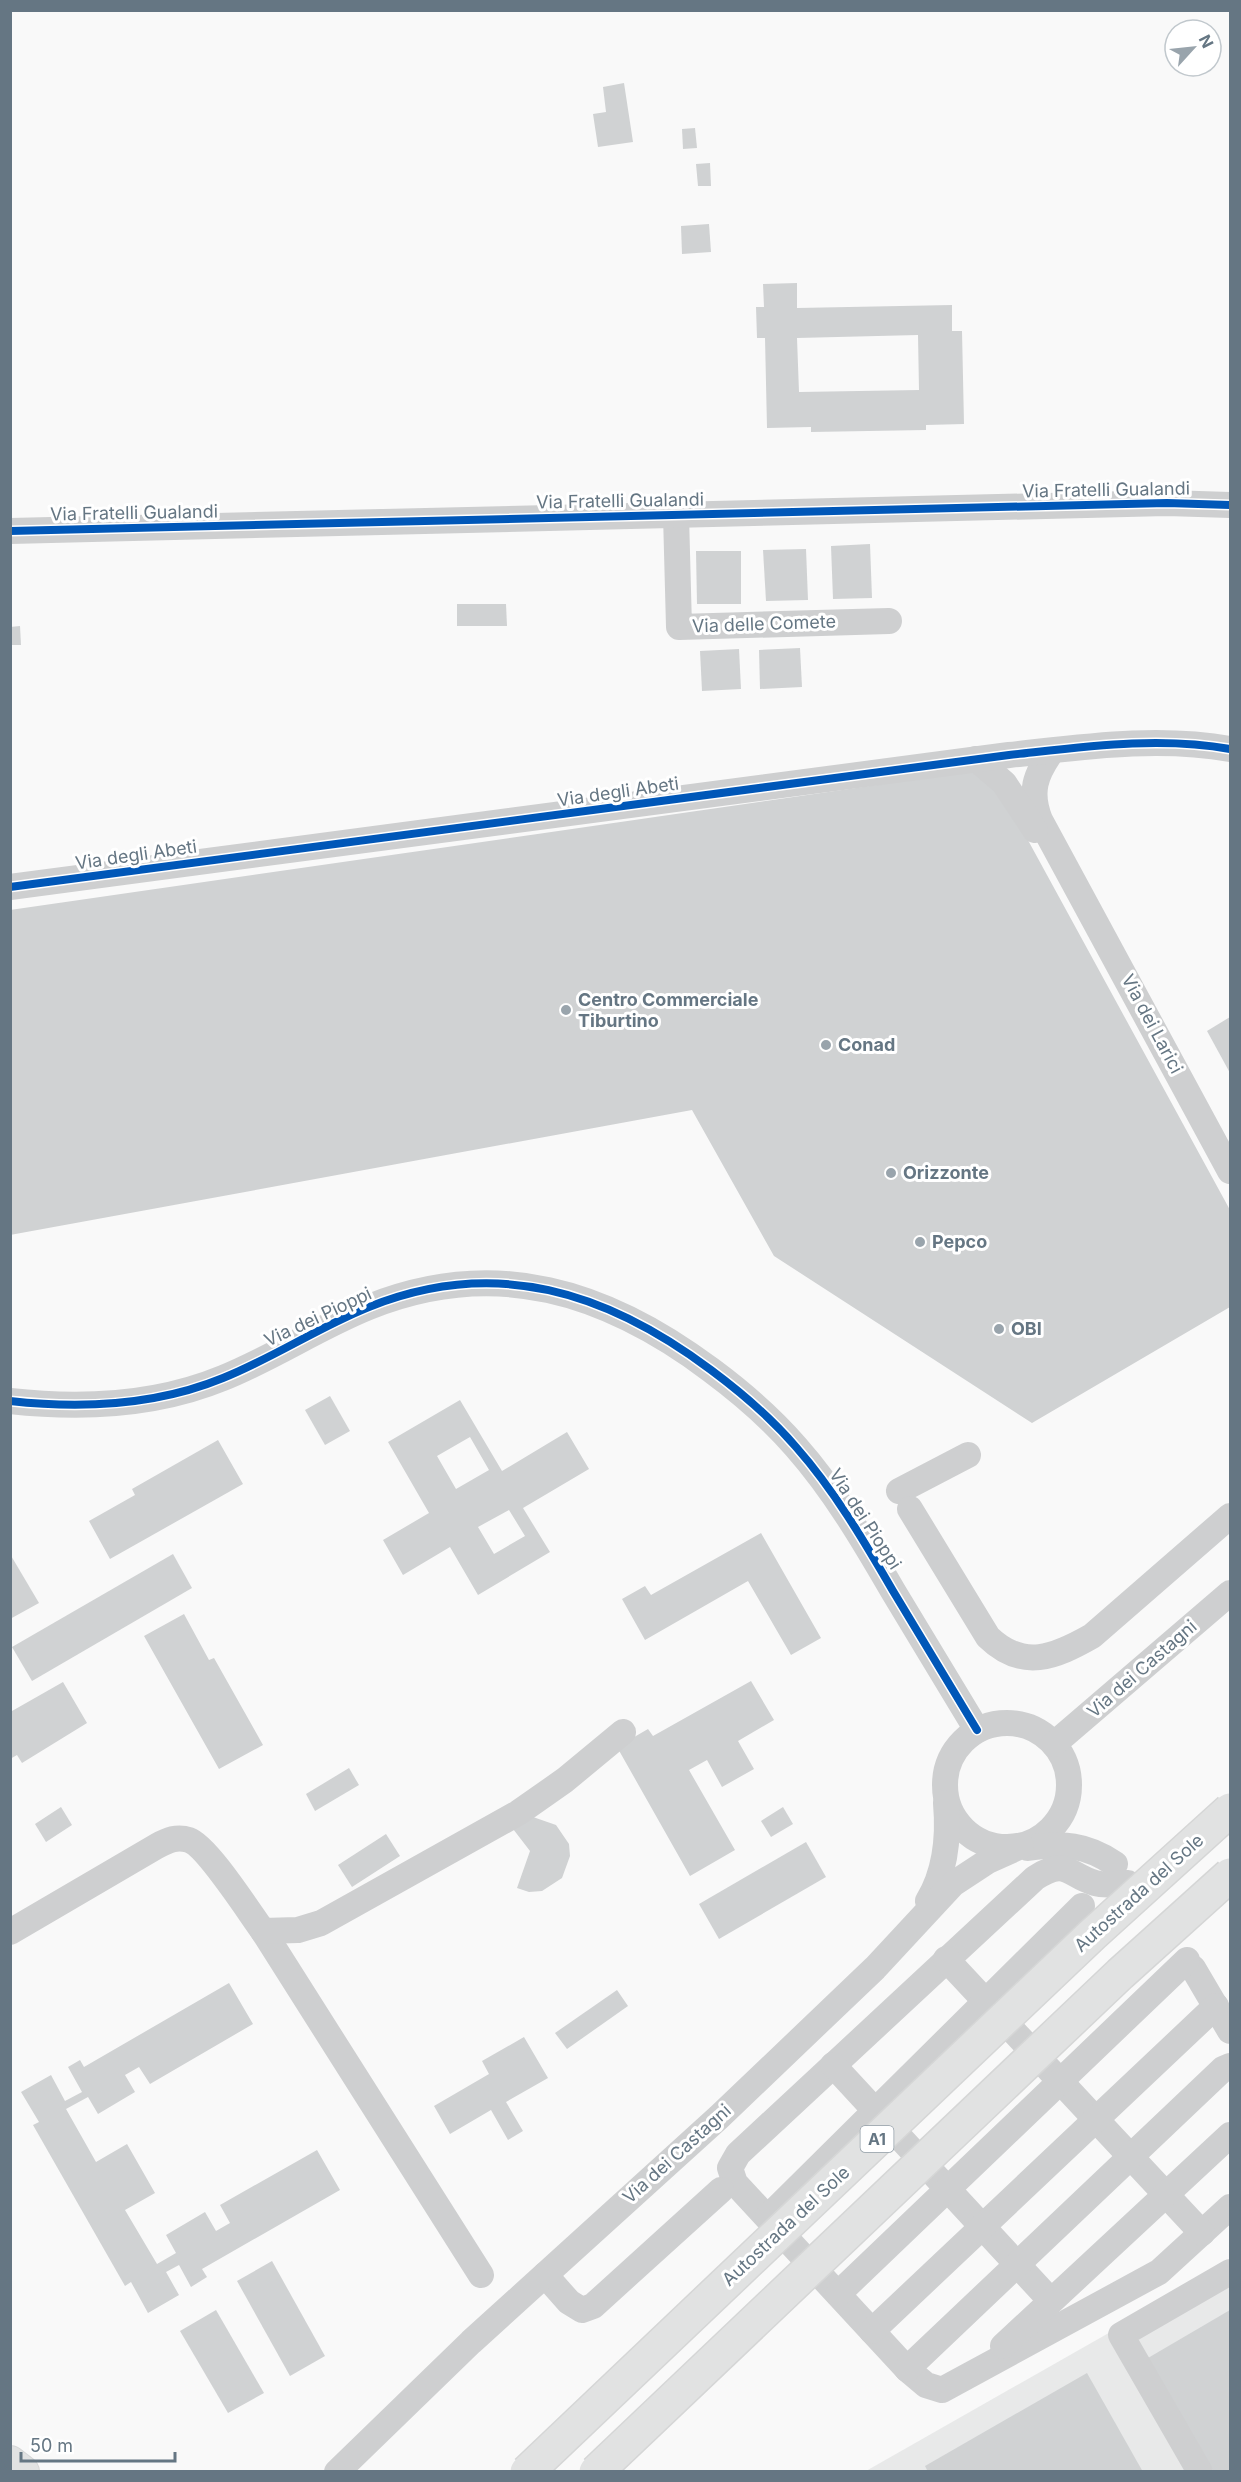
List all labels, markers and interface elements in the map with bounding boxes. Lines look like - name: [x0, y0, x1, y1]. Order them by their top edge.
- north arrow: [1163, 18, 1223, 78]
- text: N: [1195, 31, 1218, 51]
- street label: Via Fratelli Gualandi: [1022, 478, 1190, 501]
- street label: Via Fratelli Gualandi: [536, 489, 704, 512]
- street label: Via Fratelli Gualandi: [50, 501, 218, 524]
- street label: Via delle Comete: [692, 610, 836, 637]
- street label: Via degli Abeti: [556, 773, 680, 810]
- street label: Via degli Abeti: [74, 836, 198, 873]
- street label: Via dei Larici: [1118, 971, 1187, 1077]
- place label: Centro Commerciale Tiburtino: [578, 989, 759, 1031]
- marker: Centro Commerciale Tiburtino: [559, 1003, 573, 1017]
- place label: Conad: [838, 1034, 895, 1055]
- marker: Conad: [819, 1038, 833, 1052]
- place label: Orizzonte: [903, 1162, 989, 1183]
- marker: Orizzonte: [884, 1166, 898, 1180]
- place label: Pepco: [932, 1231, 987, 1252]
- marker: Pepco: [913, 1235, 927, 1249]
- street label: Via dei Pioppi: [261, 1283, 375, 1351]
- place label: OBI: [1011, 1318, 1042, 1339]
- marker: OBI: [992, 1322, 1006, 1336]
- street label: Via dei Pioppi: [825, 1464, 906, 1573]
- street label: Via dei Castagni: [1083, 1616, 1201, 1722]
- street label: Autostrada del Sole: [1070, 1829, 1207, 1956]
- street label: Via dei Castagni: [618, 2100, 735, 2208]
- road number: A1: [860, 2126, 894, 2152]
- street label: Autostrada del Sole: [718, 2161, 854, 2290]
- scale bar: [21, 2425, 176, 2463]
- text: 50 m: [30, 2435, 73, 2456]

